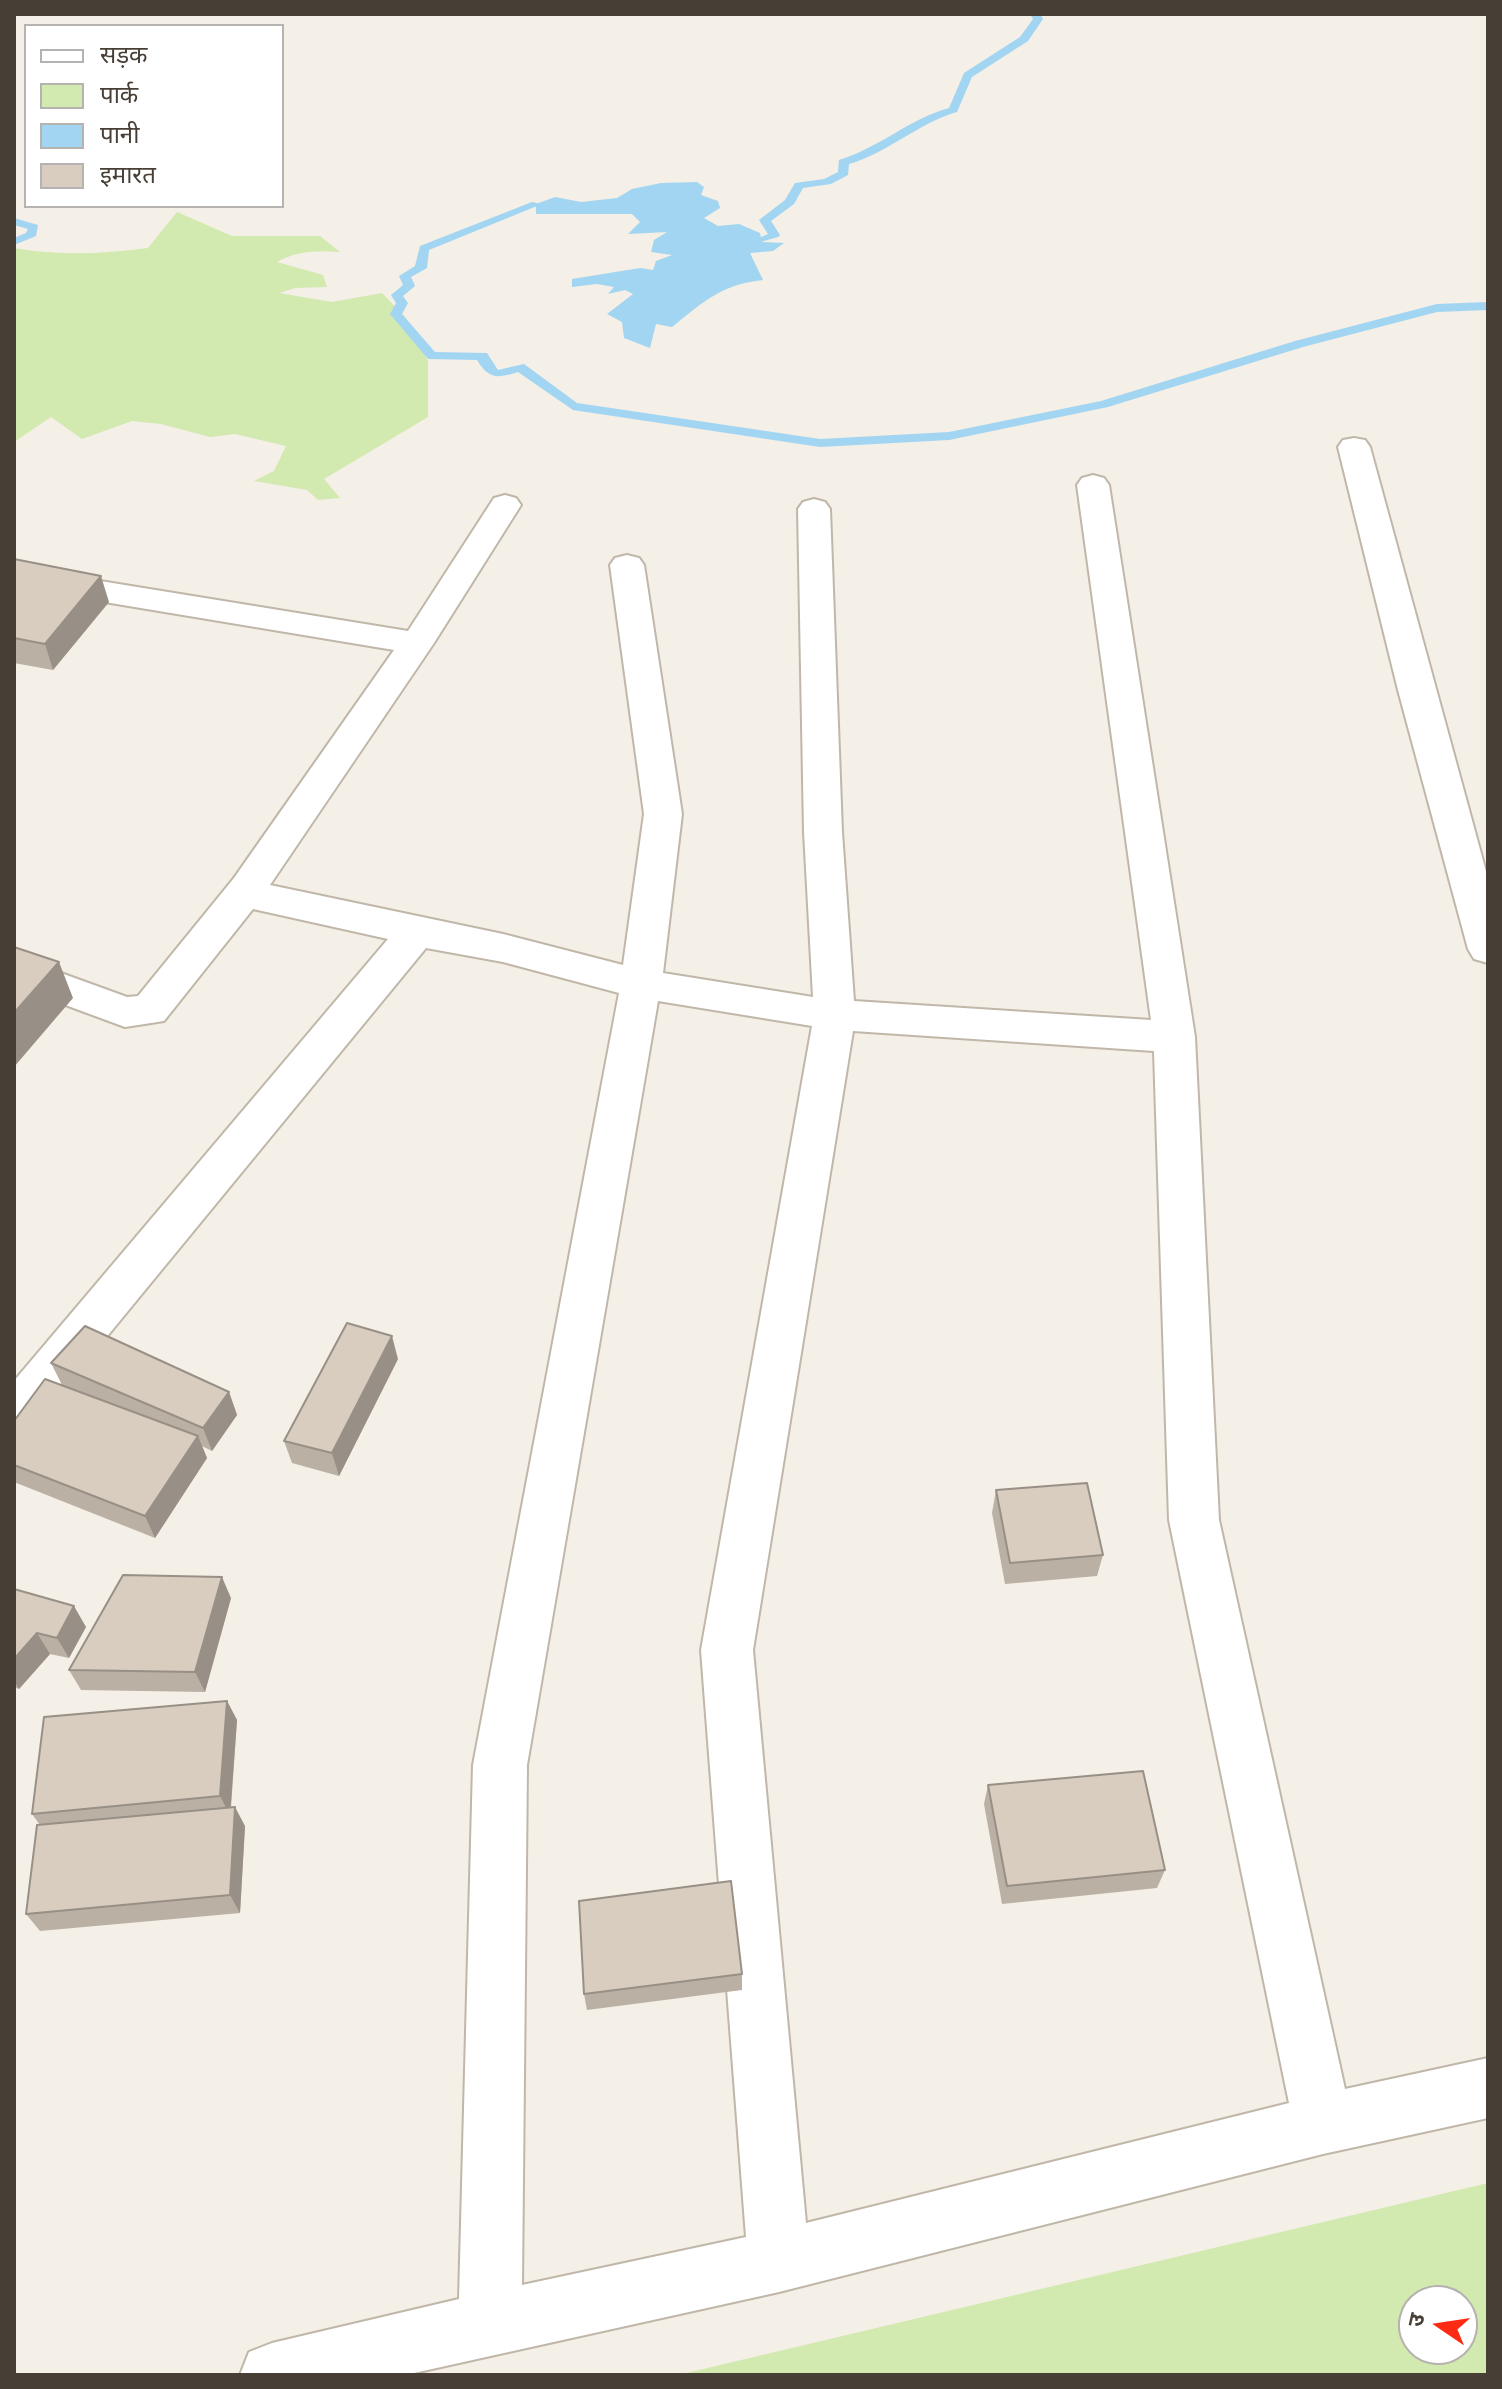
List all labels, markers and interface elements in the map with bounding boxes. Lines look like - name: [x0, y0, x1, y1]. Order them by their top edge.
- legend: [24, 24, 284, 208]
- text: सड़क: [100, 40, 148, 69]
- text: पार्क: [100, 80, 138, 109]
- text: पानी: [100, 120, 139, 149]
- text: इमारत: [100, 160, 156, 189]
- north arrow: [1398, 2285, 1478, 2365]
- text: उ: [1401, 2311, 1431, 2329]

